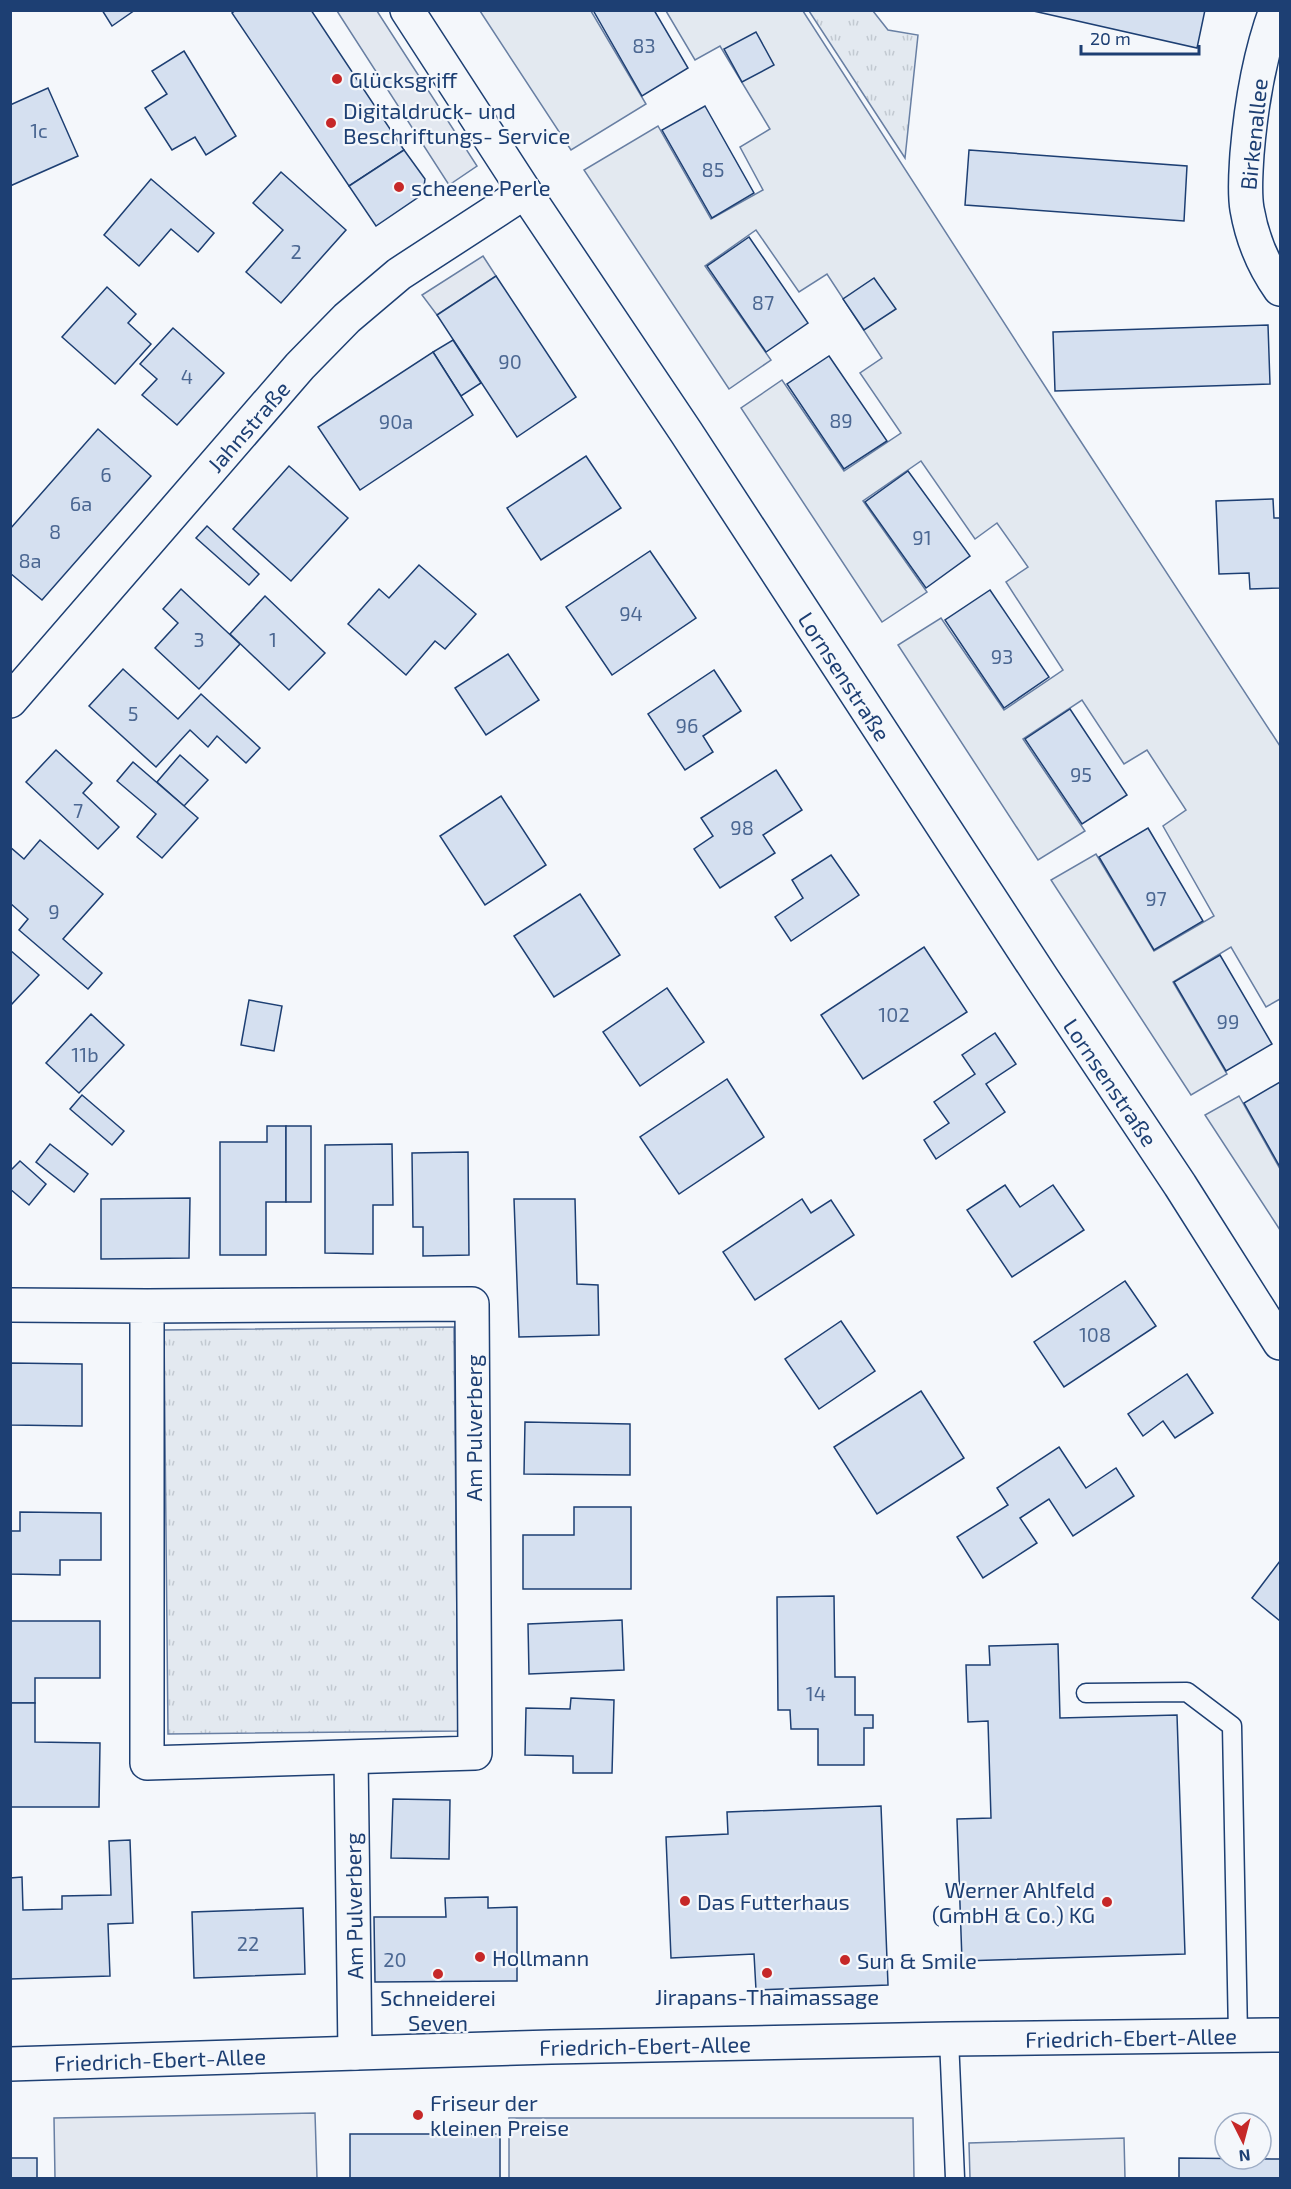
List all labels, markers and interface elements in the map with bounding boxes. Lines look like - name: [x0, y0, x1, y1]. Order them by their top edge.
- scale bar: [1081, 18, 1200, 56]
- text: 20 m: [1090, 27, 1131, 49]
- house number: 83: [632, 33, 656, 57]
- place label: Glücksgriff: [349, 66, 458, 92]
- marker: Glücksgriff: [330, 72, 344, 86]
- street label: Birkenallee: [1234, 77, 1272, 191]
- place label: Digitaldruck- und Beschriftungs- Service: [343, 97, 570, 148]
- marker: Digitaldruck- und Beschriftungs- Service: [324, 116, 338, 130]
- house number: 1c: [30, 118, 48, 142]
- house number: 85: [702, 157, 724, 181]
- place label: scheene Perle: [411, 174, 551, 200]
- marker: scheene Perle: [392, 180, 406, 194]
- house number: 2: [290, 239, 302, 263]
- house number: 87: [752, 290, 774, 314]
- house number: 90: [498, 349, 522, 373]
- house number: 4: [181, 364, 193, 388]
- street label: Jahnstraße: [201, 375, 295, 477]
- house number: 89: [829, 408, 853, 432]
- house number: 90a: [379, 409, 413, 433]
- house number: 6: [100, 462, 112, 486]
- house number: 6a: [70, 491, 92, 515]
- house number: 8: [49, 519, 61, 543]
- house number: 91: [912, 525, 932, 549]
- house number: 8a: [18, 548, 42, 572]
- house number: 94: [619, 601, 643, 625]
- street label: Lornsenstraße: [794, 607, 896, 745]
- house number: 3: [193, 627, 205, 651]
- house number: 1: [269, 627, 277, 651]
- house number: 93: [991, 644, 1013, 668]
- house number: 5: [128, 701, 138, 725]
- house number: 96: [676, 713, 698, 737]
- house number: 95: [1070, 762, 1092, 786]
- house number: 7: [73, 798, 83, 822]
- house number: 98: [730, 815, 754, 839]
- house number: 97: [1145, 886, 1167, 910]
- house number: 9: [48, 899, 60, 923]
- house number: 102: [878, 1002, 910, 1026]
- house number: 99: [1217, 1009, 1239, 1033]
- street label: Lornsenstraße: [1059, 1013, 1163, 1151]
- house number: 11b: [71, 1042, 99, 1066]
- house number: 108: [1079, 1322, 1111, 1346]
- street label: Am Pulverberg: [460, 1355, 486, 1501]
- house number: 14: [806, 1681, 826, 1705]
- street label: Am Pulverberg: [339, 1832, 367, 1980]
- place label: Werner Ahlfeld (GmbH & Co.) KG: [932, 1876, 1095, 1927]
- place label: Das Futterhaus: [697, 1888, 850, 1914]
- marker: Das Futterhaus: [678, 1894, 692, 1908]
- marker: Werner Ahlfeld (GmbH & Co.) KG: [1100, 1895, 1114, 1909]
- house number: 22: [237, 1931, 259, 1955]
- place label: Hollmann: [492, 1944, 589, 1970]
- house number: 20: [383, 1947, 407, 1971]
- place label: Sun & Smile: [857, 1947, 977, 1973]
- marker: Hollmann: [473, 1950, 487, 1964]
- marker: Sun & Smile: [838, 1953, 852, 1967]
- marker: Jirapans-Thaimassage: [760, 1966, 774, 1980]
- marker: Schneiderei Seven: [431, 1967, 445, 1981]
- place label: Jirapans-Thaimassage: [655, 1983, 879, 2009]
- place label: Schneiderei Seven: [380, 1984, 496, 2035]
- street label: Friedrich-Ebert-Allee: [1025, 2022, 1237, 2052]
- street label: Friedrich-Ebert-Allee: [539, 2030, 751, 2060]
- street label: Friedrich-Ebert-Allee: [54, 2042, 266, 2076]
- place label: Friseur der kleinen Preise: [430, 2089, 569, 2140]
- marker: Friseur der kleinen Preise: [411, 2108, 425, 2122]
- north arrow: [1213, 2111, 1273, 2171]
- text: N: [1238, 2146, 1251, 2166]

